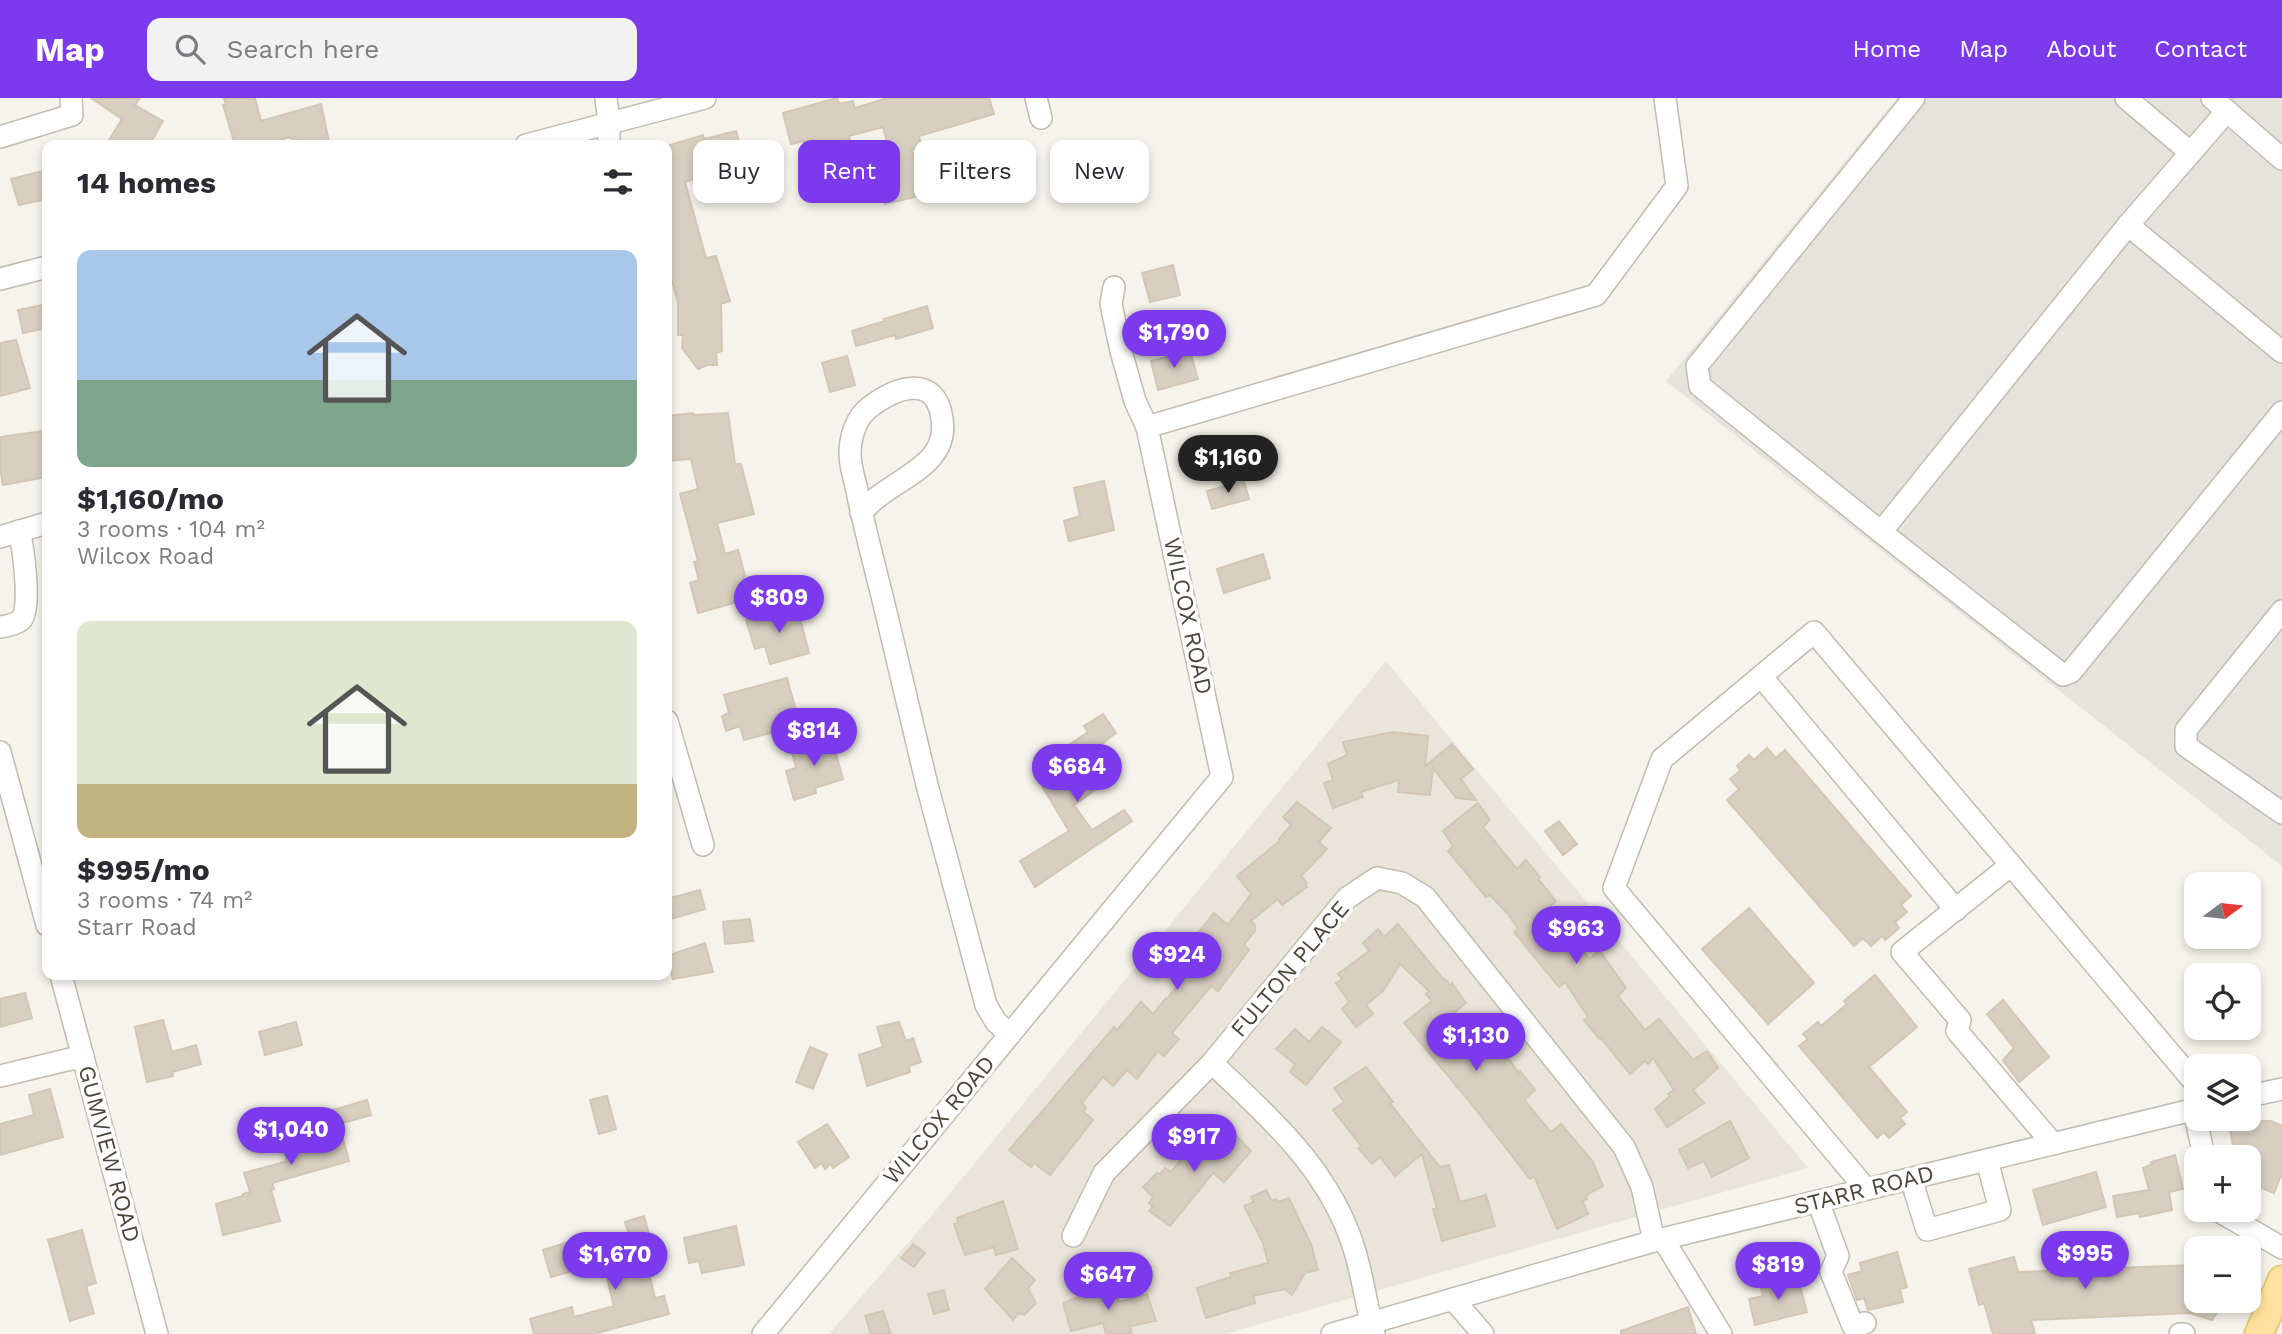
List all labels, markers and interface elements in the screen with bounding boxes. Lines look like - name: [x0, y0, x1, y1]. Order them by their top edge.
- search box: [147, 18, 637, 81]
- text: Map: [35, 30, 105, 69]
- icon: search: [171, 30, 209, 68]
- text: Search here: [227, 34, 379, 64]
- text: Home: [1853, 35, 1921, 63]
- text: Map: [1959, 35, 2008, 63]
- text: About: [2046, 35, 2116, 63]
- text: Contact: [2154, 35, 2247, 63]
- chip: Buy: [693, 140, 784, 203]
- chip: Rent: [798, 140, 900, 203]
- chip: Filters: [914, 140, 1036, 203]
- chip: New: [1050, 140, 1149, 203]
- icon: filters: [599, 163, 637, 201]
- text: 14 homes: [77, 165, 216, 200]
- icon: home: [294, 295, 420, 421]
- pin: $1,790: [1117, 310, 1231, 370]
- text: $1,790: [1138, 319, 1210, 346]
- pin: $1,160: [1171, 436, 1285, 495]
- text: $1,160: [1194, 444, 1262, 471]
- text: $1,160/mo: [77, 481, 224, 516]
- text: 3 rooms · 104 m²: [77, 516, 265, 543]
- street label: WILCOX ROAD: [1158, 535, 1218, 697]
- text: Wilcox Road: [77, 543, 214, 570]
- pin: $809: [738, 575, 820, 635]
- text: $809: [750, 584, 808, 611]
- icon: home: [294, 666, 420, 792]
- pin: $814: [773, 708, 855, 768]
- text: $814: [787, 717, 841, 744]
- pin: $684: [1036, 744, 1118, 804]
- text: $684: [1048, 753, 1106, 780]
- text: $995/mo: [77, 852, 210, 887]
- north arrow: [2184, 872, 2261, 948]
- map controls: [2184, 872, 2261, 1313]
- text: 3 rooms · 74 m²: [77, 887, 252, 914]
- street label: FULTON PLACE: [1225, 895, 1355, 1043]
- pin: $963: [1535, 906, 1617, 966]
- text: Starr Road: [77, 914, 197, 941]
- text: $963: [1548, 915, 1604, 942]
- pin: $924: [1136, 932, 1218, 992]
- text: $924: [1148, 941, 1206, 968]
- button: locate: [2184, 963, 2261, 1040]
- pin: $1,130: [1419, 1014, 1533, 1073]
- text: $1,130: [1442, 1022, 1510, 1049]
- street label: WILCOX ROAD: [877, 1050, 1001, 1190]
- button: layers: [2184, 1054, 2261, 1131]
- street label: GUMVIEW ROAD: [72, 1063, 146, 1245]
- pin: $1,040: [234, 1108, 348, 1167]
- pin: $917: [1153, 1114, 1235, 1174]
- text: $1,040: [253, 1116, 329, 1143]
- text: $917: [1168, 1123, 1220, 1150]
- button: +: [2184, 1145, 2261, 1222]
- street label: STARR ROAD: [1791, 1160, 1937, 1220]
- pin: $1,670: [558, 1232, 672, 1292]
- pin: $995: [2044, 1232, 2126, 1291]
- button: −: [2184, 1236, 2261, 1313]
- text: $995: [2057, 1240, 2113, 1267]
- text: $1,670: [578, 1241, 652, 1268]
- pin: $819: [1737, 1242, 1819, 1302]
- text: $819: [1751, 1251, 1805, 1278]
- pin: $647: [1067, 1252, 1149, 1312]
- text: $647: [1080, 1261, 1136, 1288]

